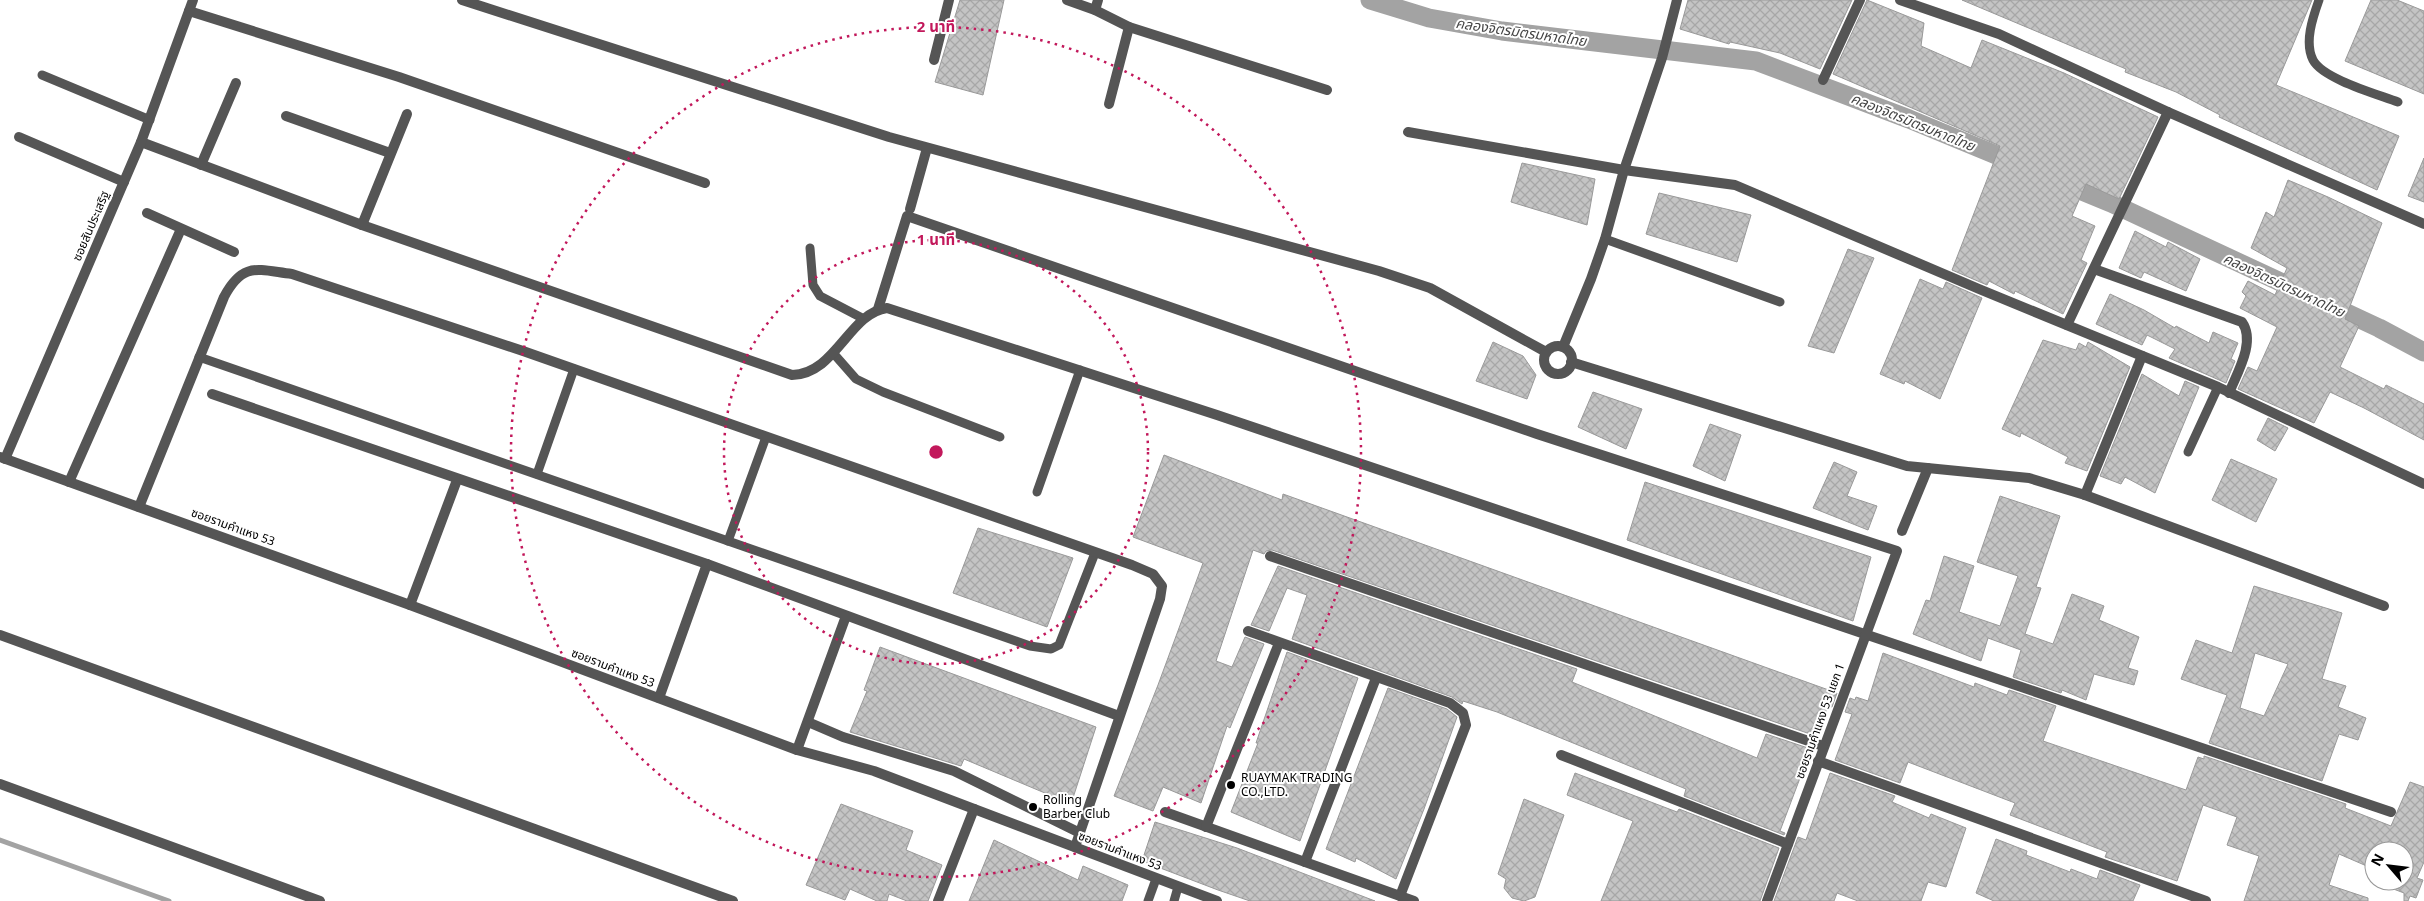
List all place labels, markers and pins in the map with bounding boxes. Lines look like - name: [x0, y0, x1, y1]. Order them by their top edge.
- centre of rings: [927, 443, 945, 461]
- place label: RUAYMAK TRADING CO.,LTD.: [1241, 769, 1352, 800]
- marker: RUAYMAK TRADING CO.,LTD.: [1225, 779, 1237, 791]
- place label: Rolling Barber Club: [1043, 791, 1110, 822]
- marker: Rolling Barber Club: [1027, 801, 1039, 813]

